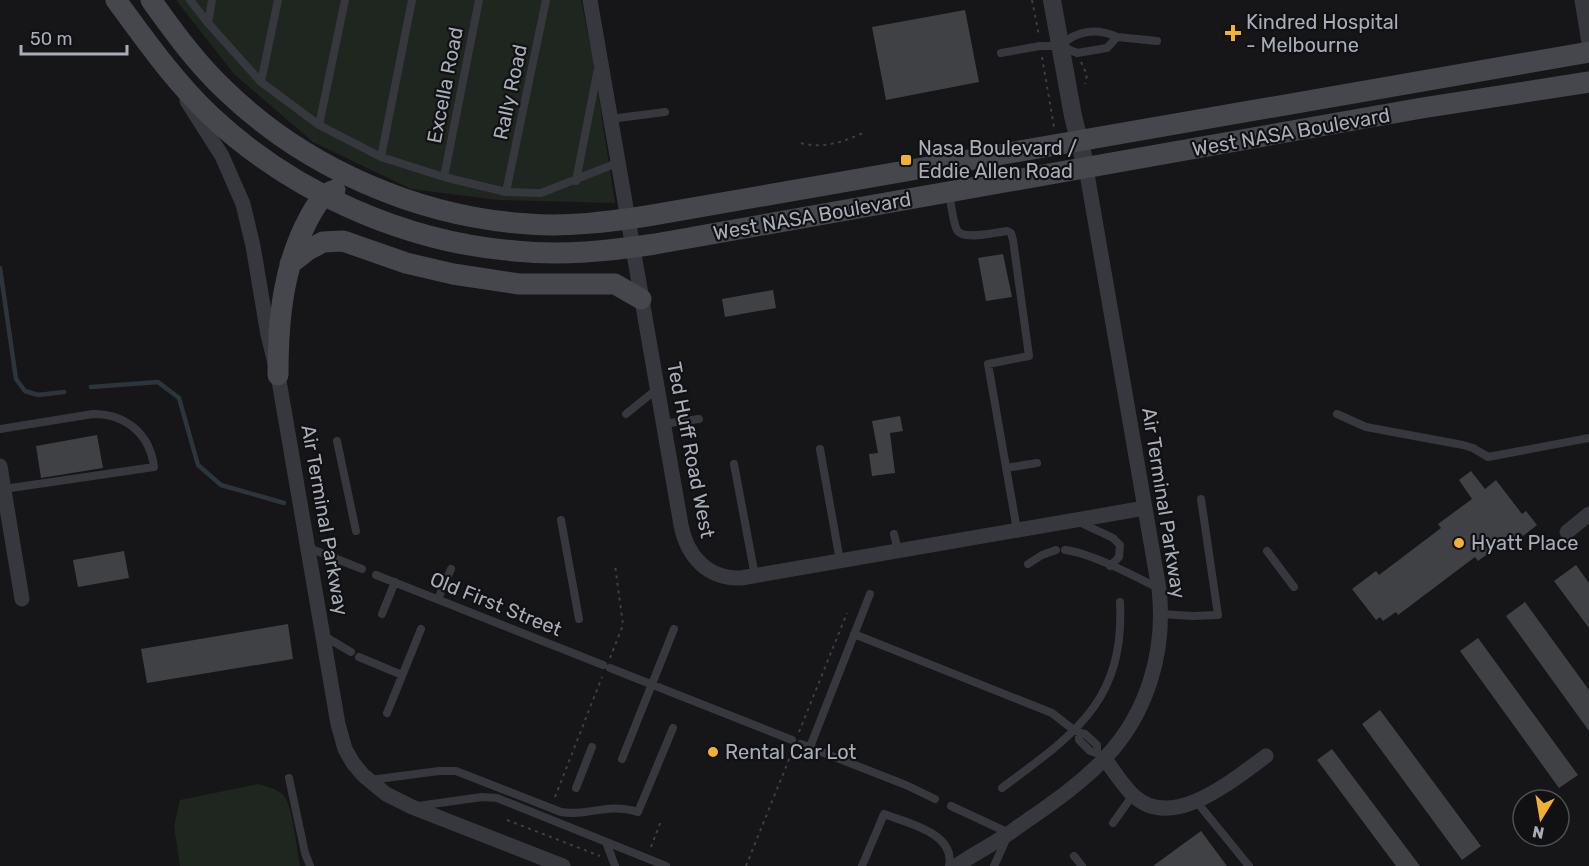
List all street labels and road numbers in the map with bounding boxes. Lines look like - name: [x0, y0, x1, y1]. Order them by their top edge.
- street label: Excella Road: [422, 25, 468, 145]
- street label: Rally Road: [488, 42, 532, 142]
- street label: West NASA Boulevard: [1190, 103, 1392, 161]
- street label: West NASA Boulevard: [711, 187, 913, 245]
- street label: Ted Huff Road West: [662, 360, 720, 540]
- street label: Air Terminal Parkway: [1137, 406, 1191, 600]
- street label: Air Terminal Parkway: [296, 423, 354, 617]
- street label: Old First Street: [427, 567, 566, 641]

